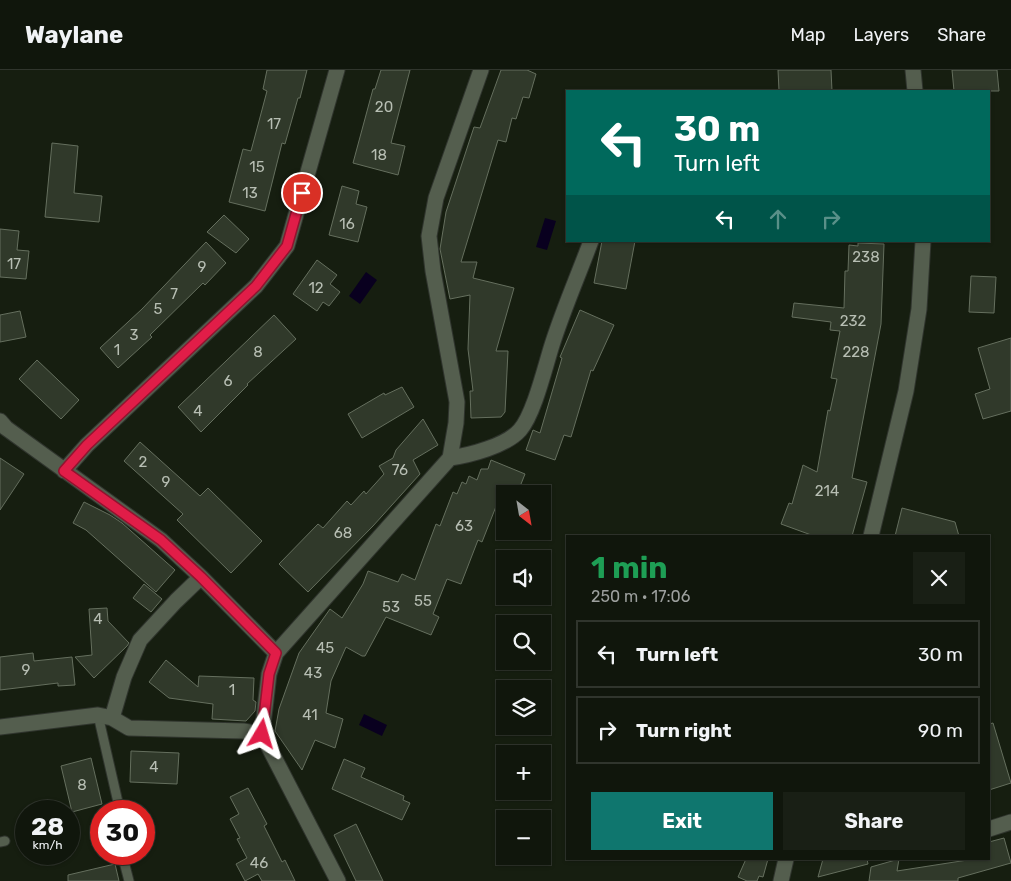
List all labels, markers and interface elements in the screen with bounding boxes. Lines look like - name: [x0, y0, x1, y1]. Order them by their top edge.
- text: Waylane: [25, 21, 123, 49]
- text: Map: [791, 24, 826, 46]
- text: Layers: [854, 24, 909, 46]
- text: Share: [937, 24, 986, 46]
- house number: 20: [375, 98, 393, 116]
- text: 30 m: [674, 108, 760, 150]
- icon: left: [591, 110, 656, 175]
- house number: 17: [267, 115, 281, 133]
- house number: 18: [371, 146, 387, 164]
- text: Turn left: [674, 150, 760, 177]
- house number: 15: [249, 158, 265, 176]
- pin: [281, 172, 323, 214]
- icon: arrive: [288, 179, 316, 207]
- house number: 13: [242, 184, 258, 202]
- icon: left: [711, 205, 739, 233]
- icon: ahead: [764, 205, 792, 233]
- icon: right: [817, 205, 845, 233]
- house number: 16: [339, 215, 355, 233]
- house number: 238: [852, 248, 880, 266]
- house number: 17: [7, 255, 21, 273]
- house number: 9: [198, 258, 207, 276]
- house number: 12: [308, 279, 324, 297]
- house number: 7: [170, 285, 178, 303]
- house number: 5: [154, 300, 163, 318]
- house number: 232: [840, 312, 866, 330]
- house number: 3: [129, 326, 139, 344]
- house number: 1: [114, 341, 120, 359]
- house number: 8: [253, 343, 263, 361]
- house number: 228: [842, 343, 870, 361]
- house number: 6: [223, 372, 233, 390]
- house number: 4: [193, 402, 203, 420]
- house number: 2: [139, 453, 148, 471]
- house number: 76: [392, 461, 408, 479]
- house number: 9: [162, 473, 171, 491]
- house number: 214: [815, 482, 839, 500]
- north arrow: [496, 485, 551, 540]
- map controls: [496, 485, 551, 865]
- house number: 63: [455, 517, 473, 535]
- house number: 68: [334, 524, 352, 542]
- button: sound: [496, 550, 551, 605]
- text: 1 min: [591, 550, 668, 586]
- button: close: [913, 552, 965, 604]
- text: 250 m · 17:06: [591, 587, 690, 606]
- house number: 55: [414, 592, 432, 610]
- house number: 53: [382, 598, 400, 616]
- house number: 4: [93, 610, 103, 628]
- button: search: [496, 615, 551, 670]
- house number: 45: [316, 639, 334, 657]
- icon: left: [593, 640, 621, 668]
- text: Turn left: [636, 643, 718, 666]
- text: 30 m: [918, 643, 963, 666]
- house number: 9: [22, 661, 31, 679]
- house number: 43: [304, 664, 322, 682]
- button: layers: [496, 680, 551, 735]
- house number: 1: [229, 681, 235, 699]
- house number: 41: [302, 706, 318, 724]
- position arrow: [235, 707, 287, 759]
- icon: right: [593, 716, 621, 744]
- text: Turn right: [636, 719, 731, 742]
- text: 90 m: [918, 719, 963, 742]
- button: +: [496, 745, 551, 800]
- house number: 4: [149, 758, 159, 776]
- house number: 8: [77, 776, 87, 794]
- button: Exit: [591, 792, 773, 850]
- button: Share: [783, 792, 965, 850]
- speed limit sign: 30: [90, 800, 155, 865]
- button: −: [496, 810, 551, 865]
- text: 28: [31, 812, 64, 841]
- text: km/h: [33, 838, 62, 852]
- house number: 46: [250, 854, 268, 872]

